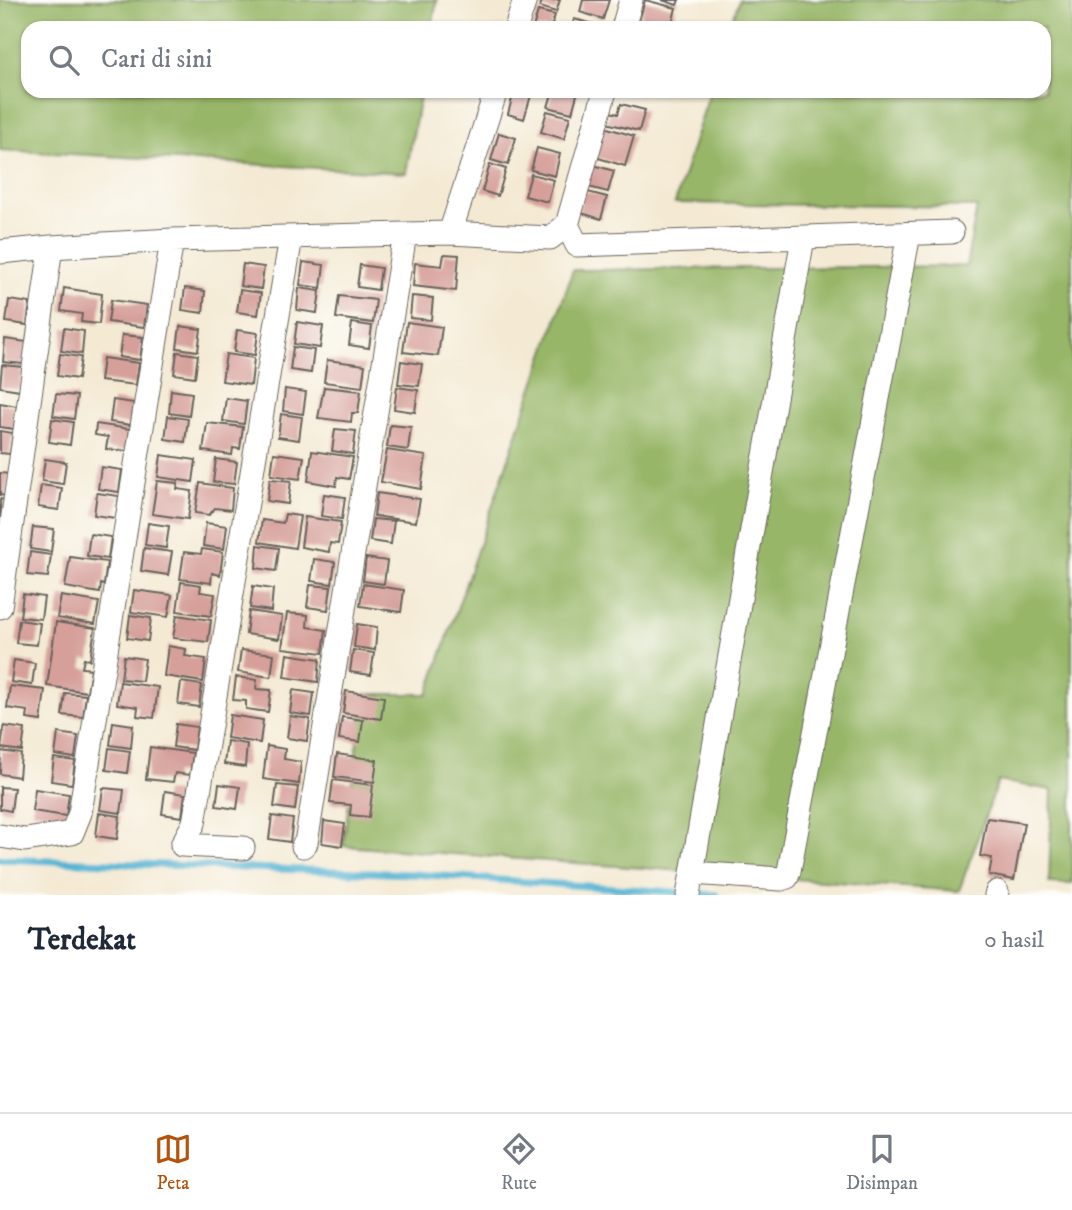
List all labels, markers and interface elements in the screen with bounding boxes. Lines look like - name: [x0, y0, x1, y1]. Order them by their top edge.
- search box: [21, 21, 1051, 98]
- icon: search: [45, 41, 83, 79]
- text: Cari di sini: [101, 43, 212, 76]
- text: Terdekat: [28, 922, 136, 959]
- text: 0 hasil: [984, 926, 1044, 955]
- tab: Peta: [154, 1130, 192, 1195]
- tab: Rute: [500, 1130, 538, 1195]
- tab: Disimpan: [846, 1130, 918, 1195]

